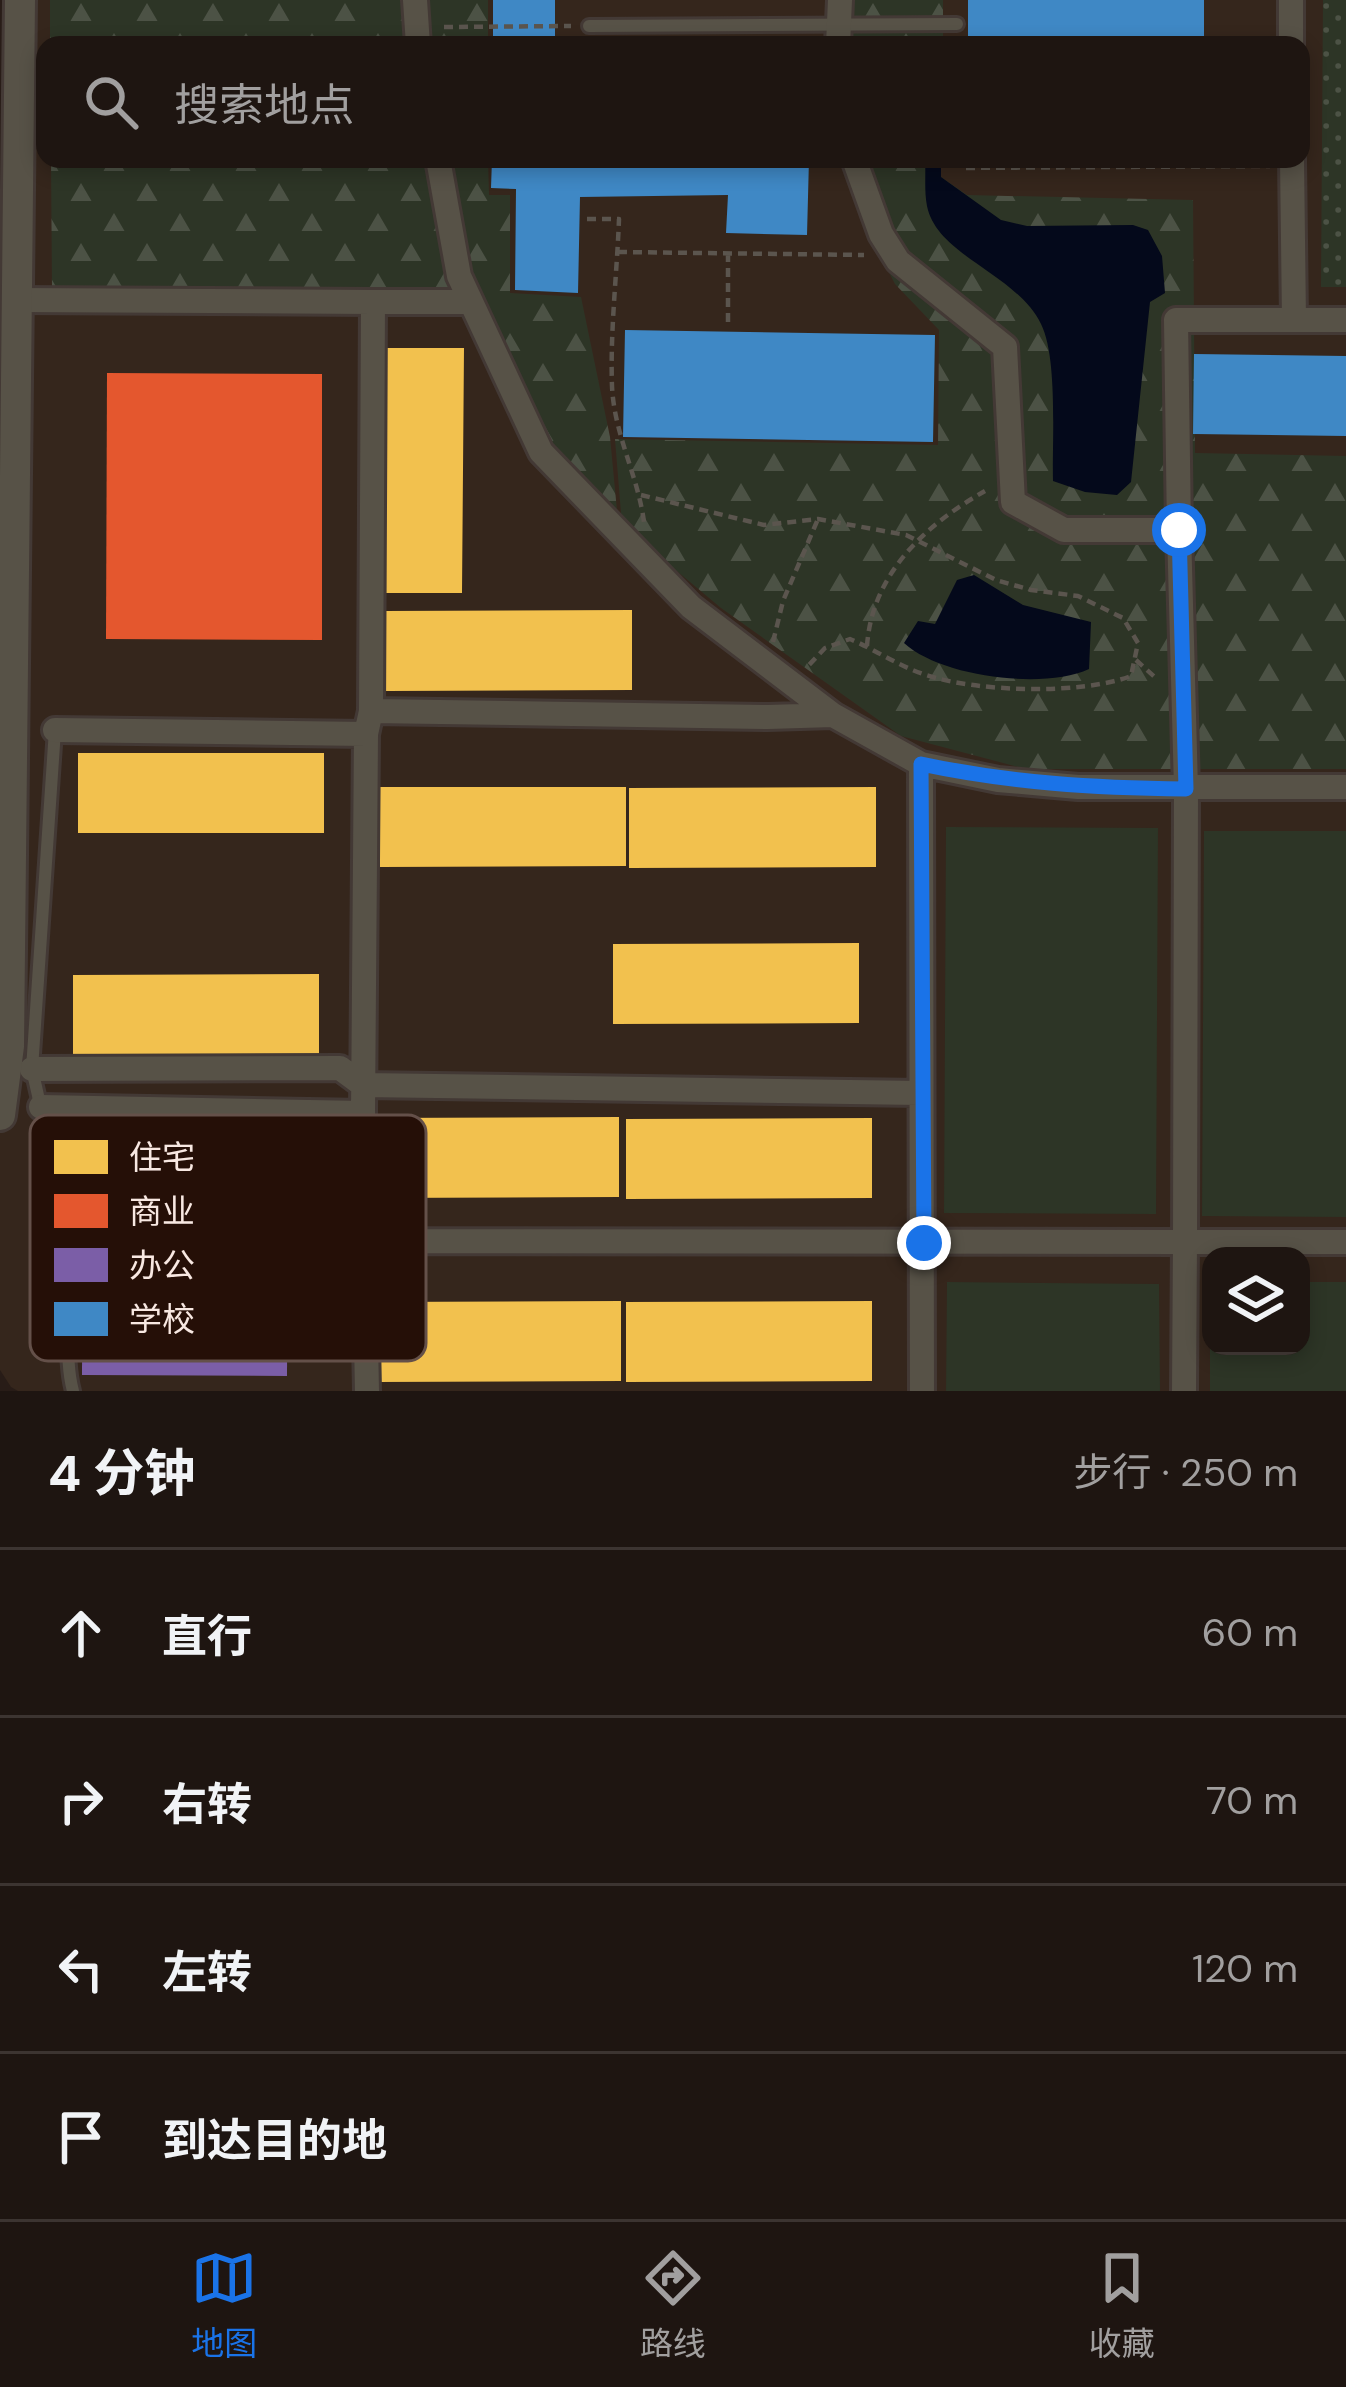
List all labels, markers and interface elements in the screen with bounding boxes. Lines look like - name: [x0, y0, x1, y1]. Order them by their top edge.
- search box: [36, 36, 1310, 168]
- icon: search: [78, 69, 144, 135]
- text: 搜索地点: [174, 76, 354, 135]
- route start: [1152, 503, 1206, 557]
- legend: [30, 1115, 426, 1361]
- text: 住宅: [129, 1136, 195, 1179]
- text: 商业: [129, 1190, 195, 1233]
- route end: [897, 1216, 951, 1270]
- text: 办公: [129, 1244, 195, 1287]
- map controls: [1202, 1247, 1310, 1355]
- button: layers: [1202, 1247, 1310, 1355]
- text: 学校: [129, 1298, 195, 1341]
- text: 4 分钟: [48, 1440, 195, 1507]
- text: 步行 · 250 m: [1073, 1447, 1298, 1498]
- icon: ahead: [48, 1600, 114, 1666]
- text: 直行: [162, 1607, 252, 1666]
- text: 60 m: [1202, 1607, 1298, 1658]
- icon: right: [48, 1768, 114, 1834]
- text: 右转: [162, 1775, 252, 1834]
- text: 70 m: [1206, 1775, 1298, 1826]
- icon: left: [48, 1936, 114, 2002]
- text: 左转: [162, 1943, 252, 2002]
- text: 120 m: [1192, 1943, 1298, 1994]
- icon: arrive: [48, 2104, 114, 2170]
- text: 到达目的地: [162, 2111, 387, 2170]
- tab: 地图: [191, 2245, 257, 2365]
- tab: 路线: [640, 2245, 706, 2365]
- tab: 收藏: [1089, 2245, 1155, 2365]

